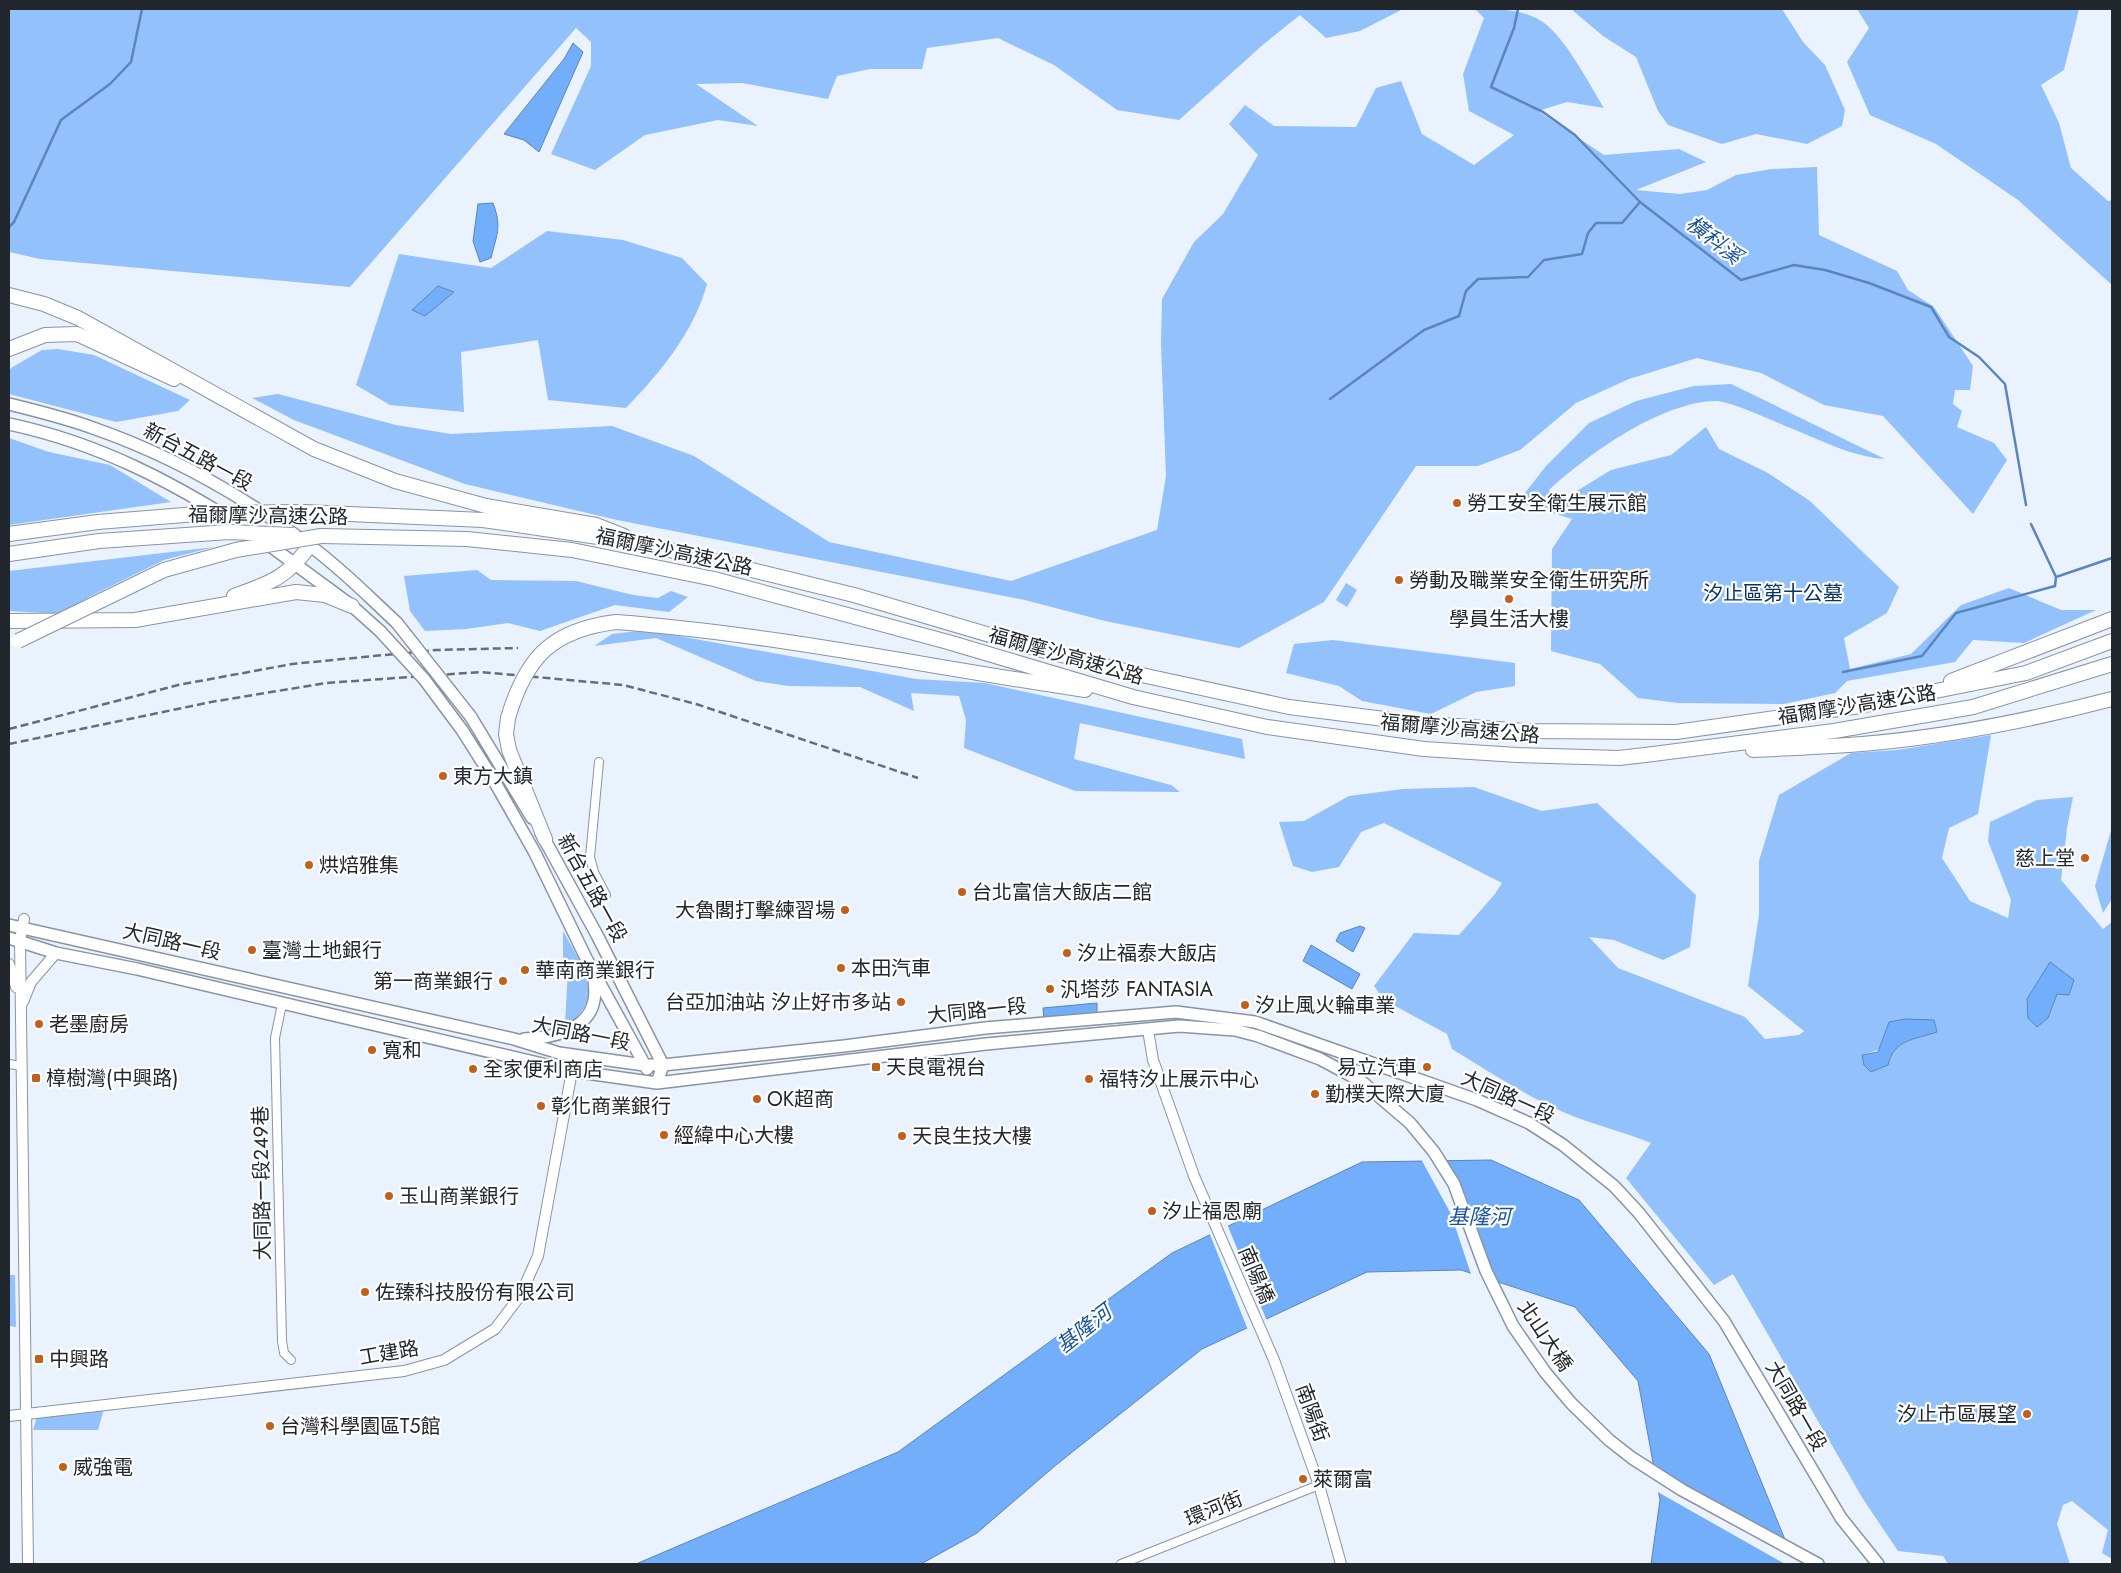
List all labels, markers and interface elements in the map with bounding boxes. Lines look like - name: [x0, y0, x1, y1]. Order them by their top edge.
- water label: 橫科溪: [1680, 209, 1750, 273]
- street label: 新台五路一段: [138, 416, 258, 498]
- place label: 勞工安全衛生展示館: [1467, 489, 1647, 518]
- marker: 勞工安全衛生展示館: [1451, 497, 1463, 509]
- street label: 福爾摩沙高速公路: [188, 500, 348, 532]
- street label: 福爾摩沙高速公路: [593, 521, 755, 583]
- place label: 勞動及職業安全衛生研究所: [1409, 566, 1649, 595]
- marker: 勞動及職業安全衛生研究所: [1393, 574, 1405, 586]
- park label: 汐止區第十公墓: [1703, 579, 1843, 608]
- marker: 學員生活大樓: [1503, 593, 1515, 605]
- place label: 學員生活大樓: [1449, 605, 1569, 634]
- street label: 福爾摩沙高速公路: [985, 620, 1147, 692]
- street label: 福爾摩沙高速公路: [1776, 678, 1938, 732]
- street label: 福爾摩沙高速公路: [1379, 708, 1541, 750]
- place label: 東方大鎮: [453, 762, 533, 791]
- marker: 東方大鎮: [437, 770, 449, 782]
- street label: 新台五路一段: [550, 828, 634, 948]
- place label: 慈上堂: [2015, 844, 2075, 873]
- place label: 烘焙雅集: [319, 851, 399, 880]
- marker: 慈上堂: [2079, 852, 2091, 864]
- marker: 烘焙雅集: [303, 859, 315, 871]
- place label: 台北富信大飯店二館: [972, 878, 1152, 907]
- marker: 台北富信大飯店二館: [956, 886, 968, 898]
- place label: 大魯閣打擊練習場: [675, 896, 835, 925]
- marker: 大魯閣打擊練習場: [839, 904, 851, 916]
- street label: 大同路一段: [120, 917, 224, 967]
- place label: 臺灣土地銀行: [262, 936, 382, 965]
- place label: 汐止福泰大飯店: [1077, 939, 1217, 968]
- marker: 臺灣土地銀行: [246, 944, 258, 956]
- marker: 汐止福泰大飯店: [1061, 947, 1073, 959]
- place label: 本田汽車: [851, 954, 931, 983]
- place label: 華南商業銀行: [535, 956, 655, 985]
- marker: 本田汽車: [835, 962, 847, 974]
- marker: 華南商業銀行: [519, 964, 531, 976]
- place label: 第一商業銀行: [373, 967, 493, 996]
- marker: 第一商業銀行: [497, 975, 509, 987]
- place label: 汎塔莎 FANTASIA: [1060, 975, 1214, 1004]
- marker: 汎塔莎 FANTASIA: [1044, 983, 1056, 995]
- place label: 台亞加油站 汐止好市多站: [665, 988, 891, 1017]
- street label: 大同路一段: [926, 991, 1028, 1031]
- place label: 汐止風火輪車業: [1255, 991, 1395, 1020]
- marker: 台亞加油站 汐止好市多站: [895, 996, 907, 1008]
- marker: 汐止風火輪車業: [1239, 999, 1251, 1011]
- place label: 老墨廚房: [49, 1010, 129, 1039]
- street label: 大同路一段: [529, 1010, 633, 1058]
- marker: 老墨廚房: [33, 1018, 45, 1030]
- place label: 寬和: [382, 1036, 422, 1065]
- marker: 寬和: [366, 1044, 378, 1056]
- place label: 天良電視台: [886, 1053, 986, 1082]
- place label: 易立汽車: [1337, 1053, 1417, 1082]
- place label: 全家便利商店: [483, 1055, 603, 1084]
- marker: 天良電視台: [870, 1061, 882, 1073]
- marker: 易立汽車: [1421, 1061, 1433, 1073]
- marker: 全家便利商店: [467, 1063, 479, 1075]
- street label: 大同路一段: [1456, 1063, 1560, 1131]
- place label: 樟樹灣(中興路): [46, 1064, 178, 1093]
- place label: 福特汐止展示中心: [1099, 1065, 1259, 1094]
- marker: 樟樹灣(中興路): [30, 1072, 42, 1084]
- marker: 福特汐止展示中心: [1083, 1073, 1095, 1085]
- place label: 勤樸天際大廈: [1325, 1080, 1445, 1109]
- place label: OK超商: [767, 1085, 834, 1114]
- marker: 勤樸天際大廈: [1309, 1088, 1321, 1100]
- place label: 彰化商業銀行: [551, 1092, 671, 1121]
- marker: OK超商: [751, 1093, 763, 1105]
- marker: 彰化商業銀行: [535, 1100, 547, 1112]
- street label: 大同路一段249巷: [246, 1105, 278, 1261]
- place label: 經緯中心大樓: [674, 1121, 794, 1150]
- place label: 天良生技大樓: [912, 1122, 1032, 1151]
- marker: 經緯中心大樓: [658, 1129, 670, 1141]
- marker: 天良生技大樓: [896, 1130, 908, 1142]
- place label: 玉山商業銀行: [399, 1182, 519, 1211]
- marker: 玉山商業銀行: [383, 1190, 395, 1202]
- place label: 汐止福恩廟: [1162, 1197, 1262, 1226]
- water label: 基隆河: [1448, 1202, 1514, 1232]
- marker: 汐止福恩廟: [1146, 1205, 1158, 1217]
- street label: 南陽橋: [1231, 1242, 1281, 1308]
- place label: 佐臻科技股份有限公司: [375, 1278, 575, 1307]
- marker: 佐臻科技股份有限公司: [359, 1286, 371, 1298]
- water label: 基隆河: [1050, 1295, 1121, 1360]
- street label: 北山大橋: [1511, 1295, 1579, 1377]
- street label: 工建路: [357, 1334, 421, 1372]
- place label: 中興路: [49, 1345, 109, 1374]
- marker: 中興路: [33, 1353, 45, 1365]
- street label: 大同路一段: [1758, 1355, 1834, 1457]
- street label: 南陽街: [1288, 1380, 1336, 1446]
- place label: 汐止市區展望: [1897, 1400, 2017, 1429]
- marker: 汐止市區展望: [2021, 1408, 2033, 1420]
- place label: 台灣科學園區T5館: [280, 1412, 441, 1441]
- marker: 台灣科學園區T5館: [264, 1420, 276, 1432]
- place label: 威強電: [73, 1453, 133, 1482]
- marker: 威強電: [57, 1461, 69, 1473]
- place label: 萊爾富: [1313, 1465, 1373, 1494]
- marker: 萊爾富: [1297, 1473, 1309, 1485]
- street label: 環河街: [1181, 1484, 1247, 1534]

